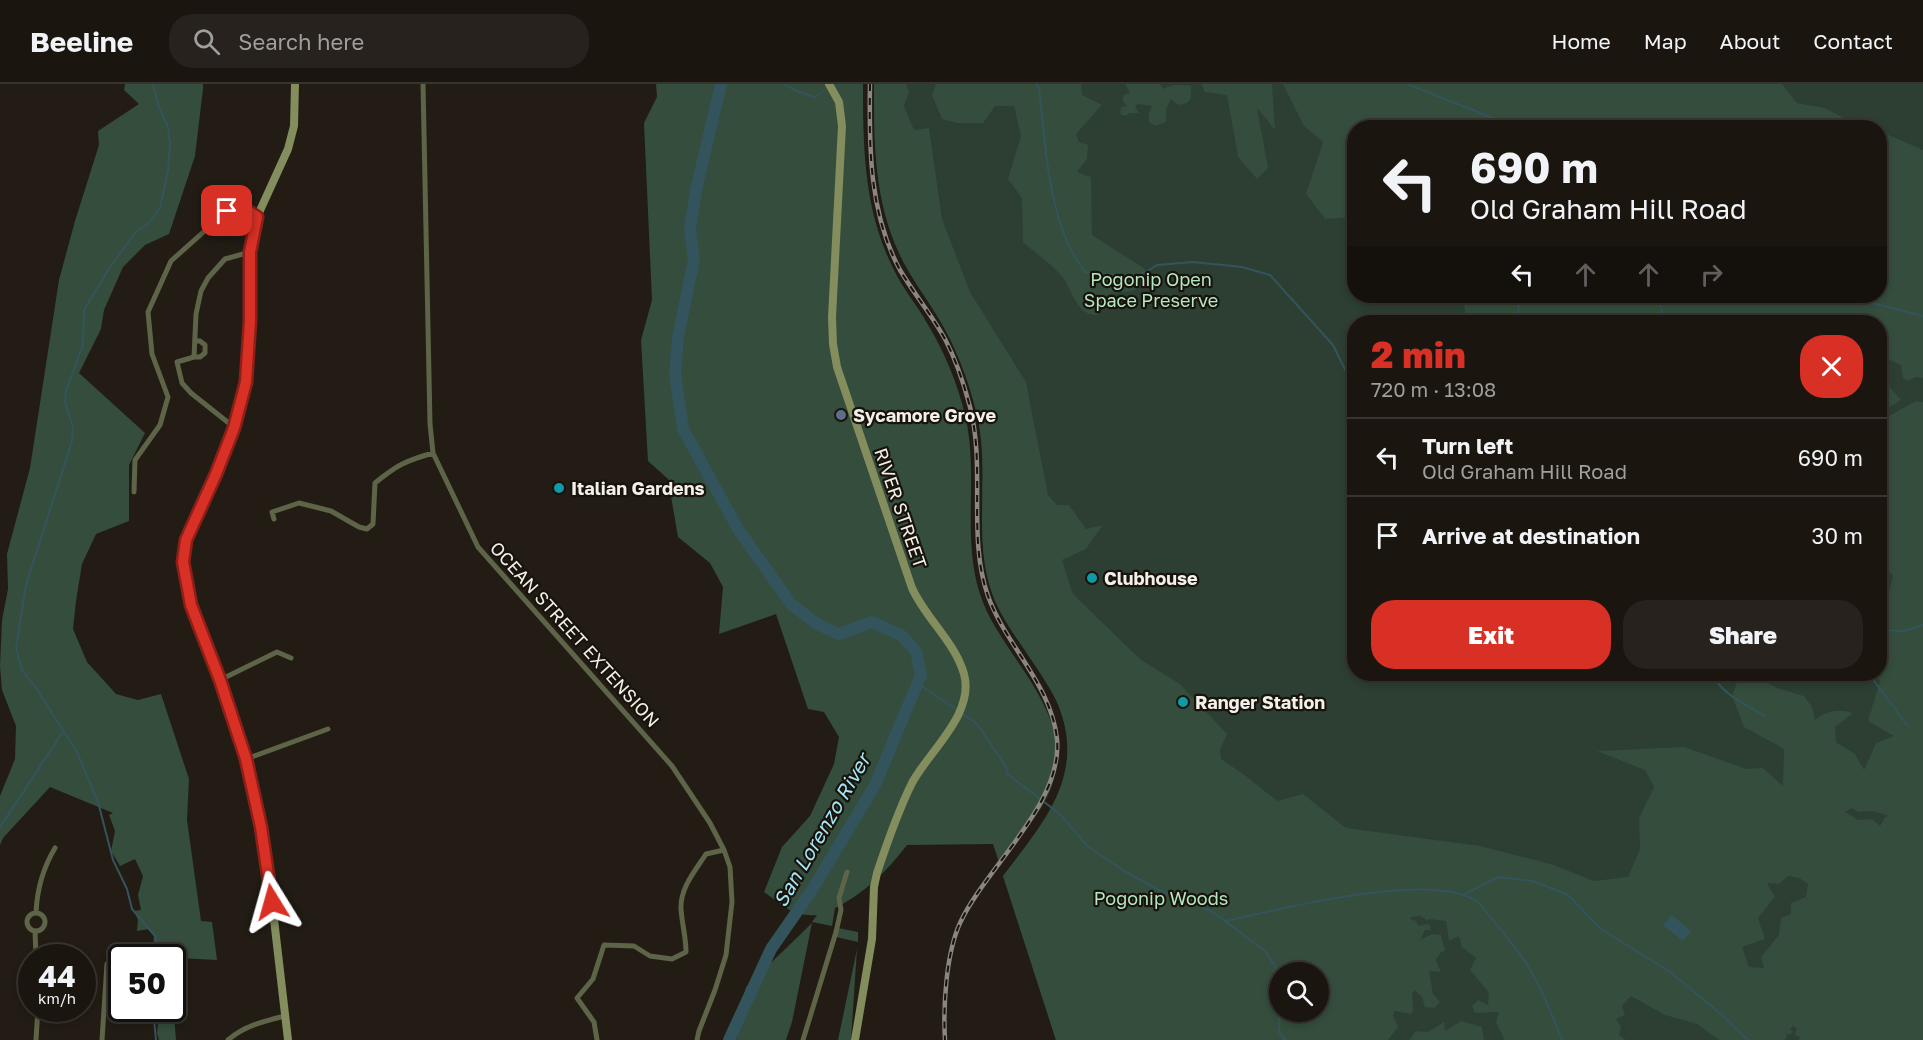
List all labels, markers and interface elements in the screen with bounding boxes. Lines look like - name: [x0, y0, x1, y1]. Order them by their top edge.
- search box: [169, 14, 589, 68]
- text: Beeline: [30, 25, 133, 58]
- icon: search: [190, 25, 223, 58]
- text: Search here: [238, 28, 364, 55]
- text: Home: [1551, 28, 1611, 54]
- text: Map: [1644, 28, 1687, 54]
- text: About: [1720, 28, 1780, 54]
- text: Contact: [1813, 28, 1893, 54]
- text: 690 m: [1470, 142, 1598, 192]
- icon: left: [1371, 144, 1449, 222]
- pin: [201, 185, 252, 236]
- text: Old Graham Hill Road: [1470, 193, 1747, 225]
- icon: arrive: [210, 194, 243, 227]
- icon: left: [1506, 258, 1539, 291]
- icon: ahead: [1569, 258, 1602, 291]
- icon: ahead: [1632, 258, 1665, 291]
- icon: right: [1695, 258, 1728, 291]
- park label: Pogonip Open Space Preserve: [1084, 268, 1218, 311]
- text: 2 min: [1371, 333, 1466, 376]
- button: close: [1800, 335, 1863, 398]
- text: 720 m · 13:08: [1371, 377, 1496, 401]
- place label: Sycamore Grove: [853, 404, 996, 426]
- marker: Sycamore Grove: [834, 408, 848, 422]
- text: Turn left: [1422, 432, 1513, 459]
- icon: left: [1371, 441, 1404, 474]
- text: 690 m: [1798, 444, 1863, 471]
- street label: RIVER STREET: [870, 445, 932, 571]
- text: Old Graham Hill Road: [1422, 459, 1627, 483]
- place label: Italian Gardens: [571, 477, 705, 499]
- marker: Italian Gardens: [552, 481, 566, 495]
- icon: arrive: [1371, 519, 1404, 552]
- text: Arrive at destination: [1422, 522, 1640, 549]
- text: 30 m: [1812, 522, 1863, 549]
- street label: OCEAN STREET EXTENSION: [486, 537, 664, 731]
- place label: Clubhouse: [1104, 567, 1198, 589]
- marker: Clubhouse: [1085, 571, 1099, 585]
- button: Exit: [1371, 600, 1611, 669]
- button: Share: [1623, 600, 1863, 669]
- place label: Ranger Station: [1195, 691, 1325, 713]
- marker: Ranger Station: [1176, 695, 1190, 709]
- water label: San Lorenzo River: [767, 747, 876, 911]
- position arrow: [240, 870, 304, 934]
- park label: Pogonip Woods: [1094, 887, 1228, 909]
- speed limit sign: 50: [108, 944, 186, 1022]
- text: 44: [38, 958, 76, 994]
- map controls: [1269, 962, 1329, 1022]
- button: search: [1269, 962, 1329, 1022]
- text: km/h: [38, 989, 76, 1007]

